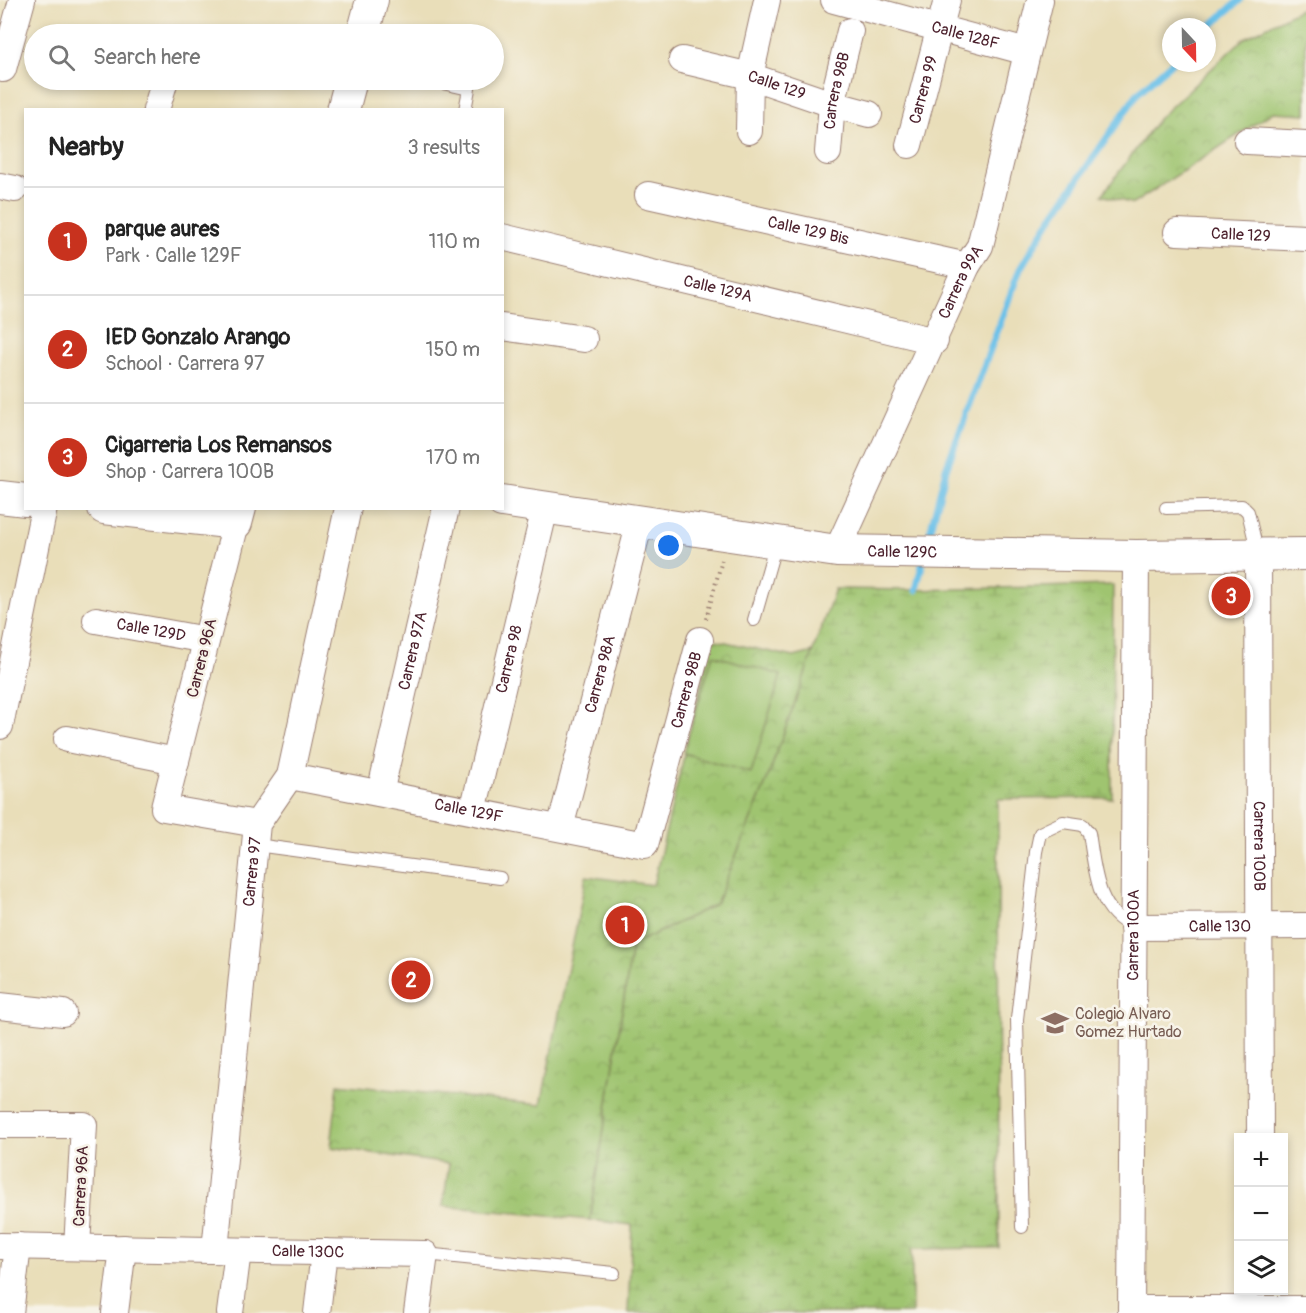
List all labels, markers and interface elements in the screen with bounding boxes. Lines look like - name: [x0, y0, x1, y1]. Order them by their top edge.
- street label: Calle 128F: [929, 17, 1002, 54]
- north arrow: [1162, 18, 1216, 72]
- search box: [24, 24, 504, 90]
- icon: search: [45, 41, 78, 74]
- text: Search here: [93, 43, 200, 71]
- street label: Carrera 98B: [820, 50, 854, 130]
- street label: Carrera 99: [905, 54, 942, 126]
- street label: Calle 129: [745, 66, 808, 104]
- text: Nearby: [48, 131, 124, 163]
- text: 3 results: [408, 135, 480, 160]
- street label: Calle 129 Bis: [766, 212, 850, 249]
- text: parque aures: [105, 215, 219, 243]
- street label: Calle 129: [1211, 224, 1271, 246]
- text: 1: [64, 229, 71, 254]
- text: 110 m: [429, 229, 480, 254]
- street label: Carrera 99A: [934, 242, 988, 322]
- text: Park · Calle 129F: [105, 243, 242, 268]
- street label: Calle 129A: [681, 271, 754, 307]
- text: IED Gonzalo Arango: [105, 323, 290, 351]
- text: 2: [62, 337, 73, 362]
- text: 150 m: [426, 337, 480, 362]
- text: School · Carrera 97: [105, 351, 265, 376]
- text: Cigarreria Los Remansos: [105, 431, 331, 459]
- text: 3: [62, 445, 73, 470]
- text: 170 m: [426, 445, 480, 470]
- text: Shop · Carrera 100B: [105, 459, 274, 484]
- your location: [654, 531, 683, 560]
- street label: Calle 129C: [867, 542, 937, 563]
- pin: 3: [1212, 574, 1250, 618]
- street label: Carrera 97A: [394, 609, 432, 692]
- street label: Calle 129D: [115, 614, 187, 646]
- street label: Carrera 96A: [183, 616, 221, 700]
- street label: Carrera 98: [491, 623, 527, 695]
- street label: Carrera 98A: [580, 633, 620, 715]
- street label: Carrera 98B: [667, 650, 706, 731]
- street label: Calle 129F: [433, 794, 505, 827]
- street label: Carrera 100B: [1249, 801, 1269, 891]
- street label: Carrera 97: [239, 836, 266, 908]
- street label: Carrera 100A: [1123, 889, 1144, 981]
- pin: 1: [606, 902, 644, 948]
- street label: Calle 130: [1189, 916, 1251, 937]
- pin: 2: [392, 958, 430, 1002]
- place label: Colegio Alvaro Gomez Hurtado: [1075, 1004, 1182, 1042]
- school or university icon: Colegio Alvaro Gomez Hurtado: [1040, 1008, 1070, 1038]
- map controls: [1234, 1133, 1288, 1295]
- button: +: [1234, 1133, 1288, 1187]
- street label: Carrera 96A: [69, 1145, 93, 1227]
- button: −: [1234, 1187, 1288, 1241]
- street label: Calle 130C: [272, 1241, 344, 1262]
- button: layers: [1234, 1241, 1288, 1295]

